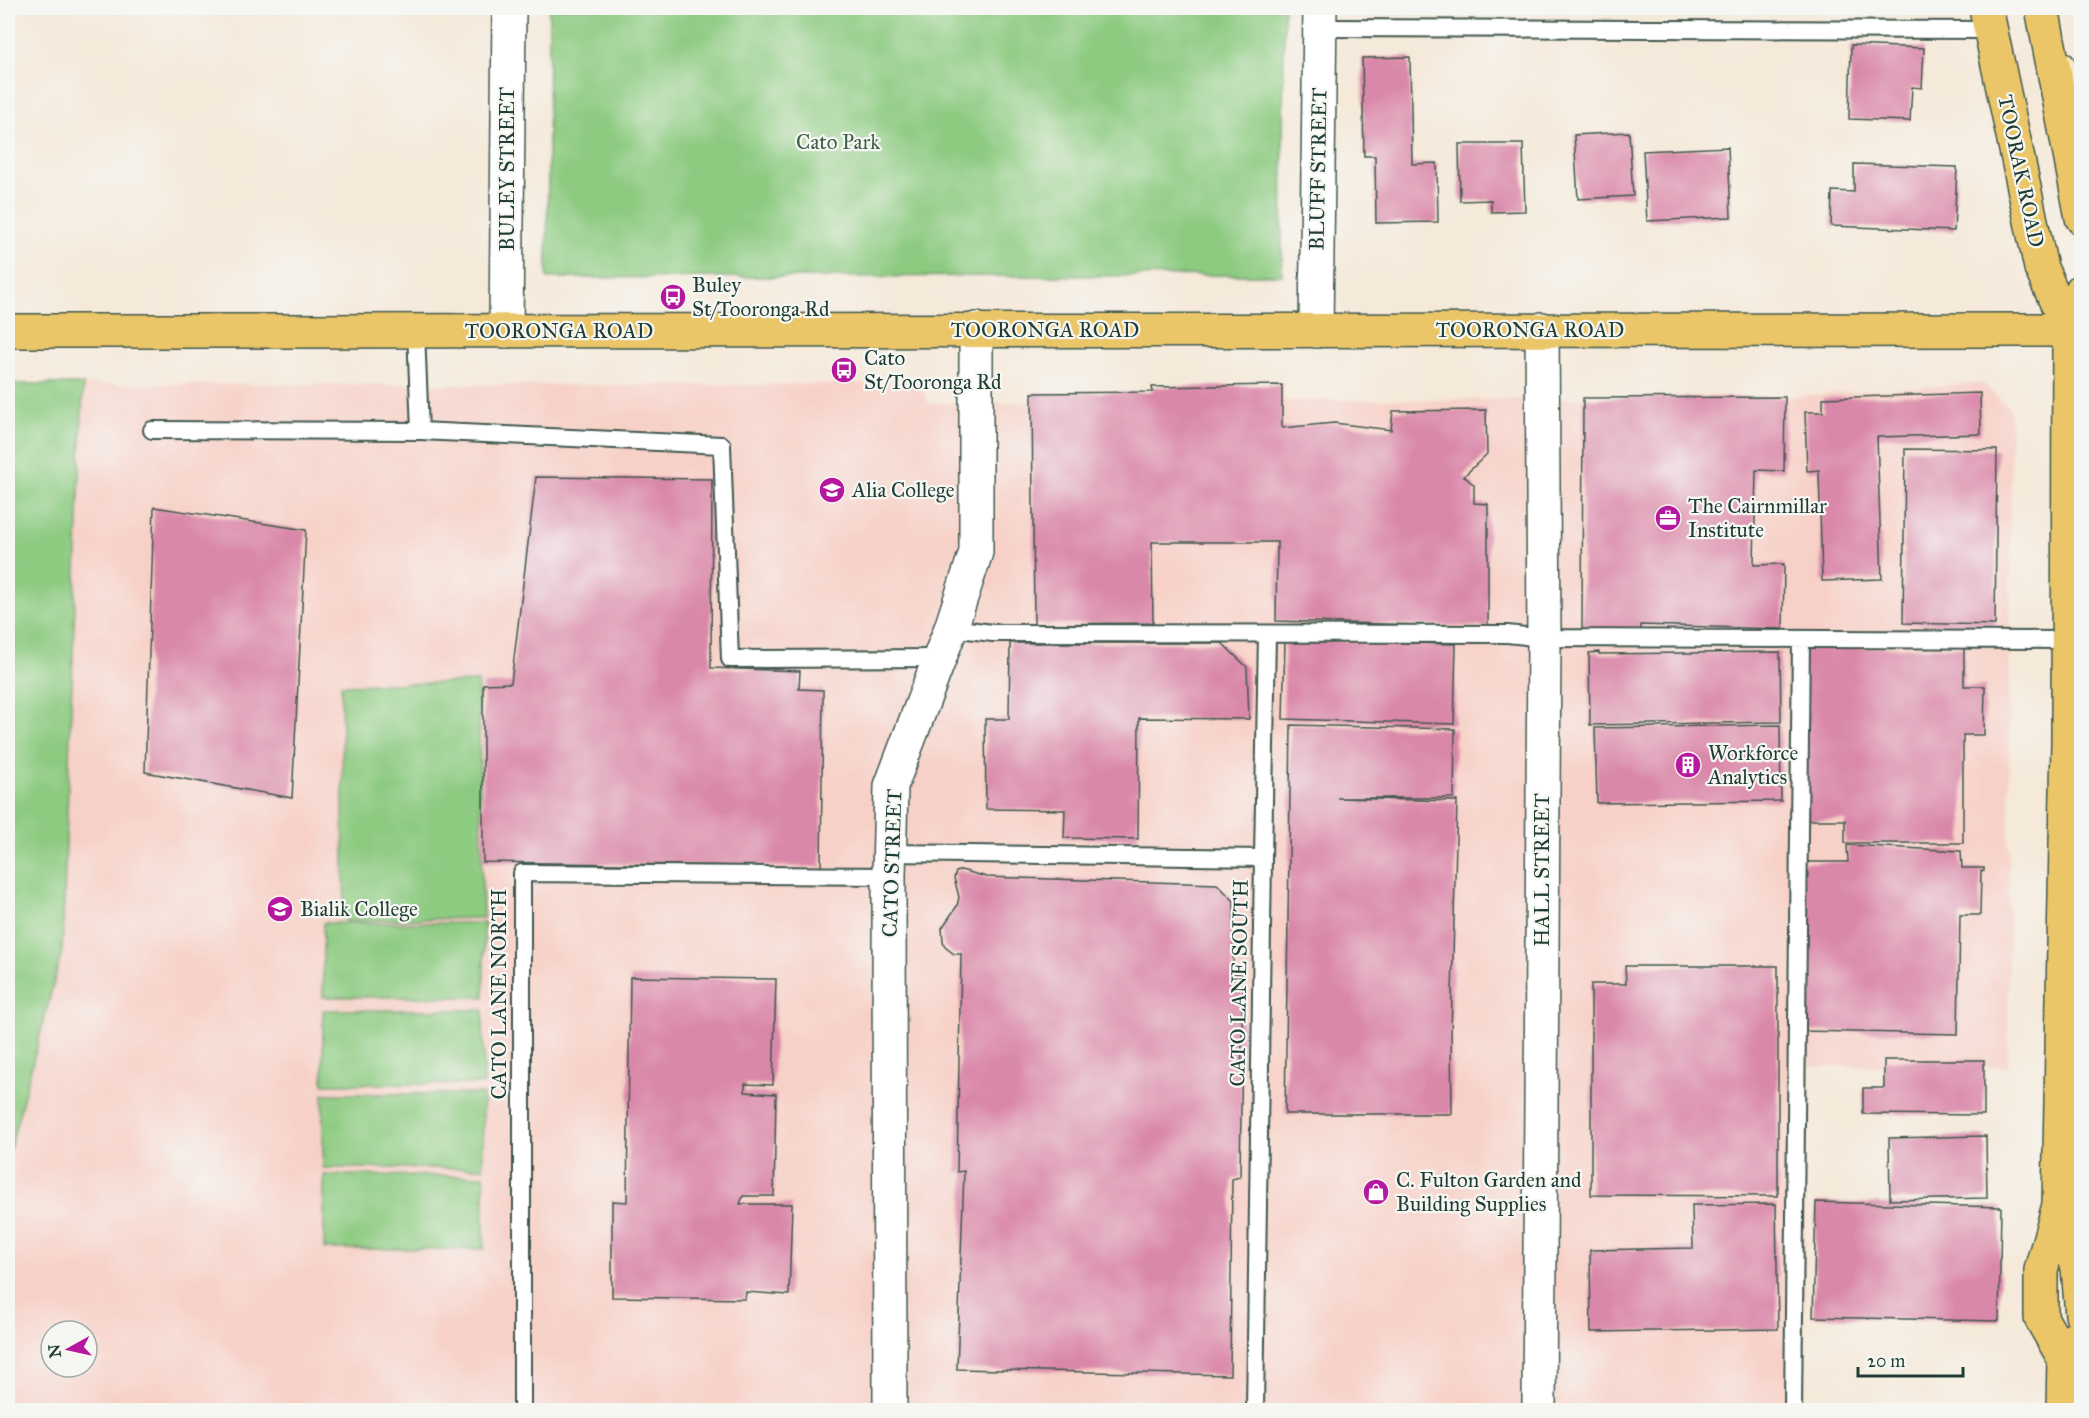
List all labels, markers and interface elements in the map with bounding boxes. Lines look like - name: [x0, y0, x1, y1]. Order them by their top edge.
- street label: BULEY STREET: [494, 87, 520, 251]
- street label: BLUFF STREET: [1304, 87, 1332, 251]
- street label: TOORAK ROAD: [1992, 92, 2050, 250]
- park label: Cato Park: [796, 129, 880, 155]
- place label: Buley St/Tooronga Rd: [692, 272, 830, 322]
- bus stop icon: Buley St/Tooronga Rd: [658, 282, 688, 312]
- street label: TOORONGA ROAD: [951, 317, 1139, 343]
- street label: TOORONGA ROAD: [1436, 317, 1624, 343]
- street label: TOORONGA ROAD: [465, 318, 653, 344]
- place label: Cato St/Tooronga Rd: [864, 345, 1002, 395]
- bus stop icon: Cato St/Tooronga Rd: [829, 355, 859, 385]
- school or university icon: Alia College: [817, 475, 847, 505]
- place label: Alia College: [851, 477, 955, 503]
- place label: The Cairnmillar Institute: [1688, 493, 1827, 543]
- office icon: The Cairnmillar Institute: [1653, 503, 1683, 533]
- place label: Workforce Analytics: [1707, 740, 1798, 790]
- building icon: Workforce Analytics: [1673, 750, 1703, 780]
- street label: CATO STREET: [876, 788, 908, 938]
- street label: HALL STREET: [1529, 793, 1555, 947]
- street label: CATO LANE SOUTH: [1224, 879, 1254, 1087]
- street label: CATO LANE NORTH: [486, 889, 512, 1099]
- school or university icon: Bialik College: [265, 894, 295, 924]
- place label: Bialik College: [300, 896, 418, 922]
- place label: C. Fulton Garden and Building Supplies: [1396, 1167, 1582, 1217]
- shop icon: C. Fulton Garden and Building Supplies: [1361, 1177, 1391, 1207]
- north arrow: [39, 1319, 99, 1379]
- scale bar: [1858, 1340, 1963, 1378]
- text: N: [44, 1343, 65, 1359]
- text: 20 m: [1867, 1350, 1905, 1372]

